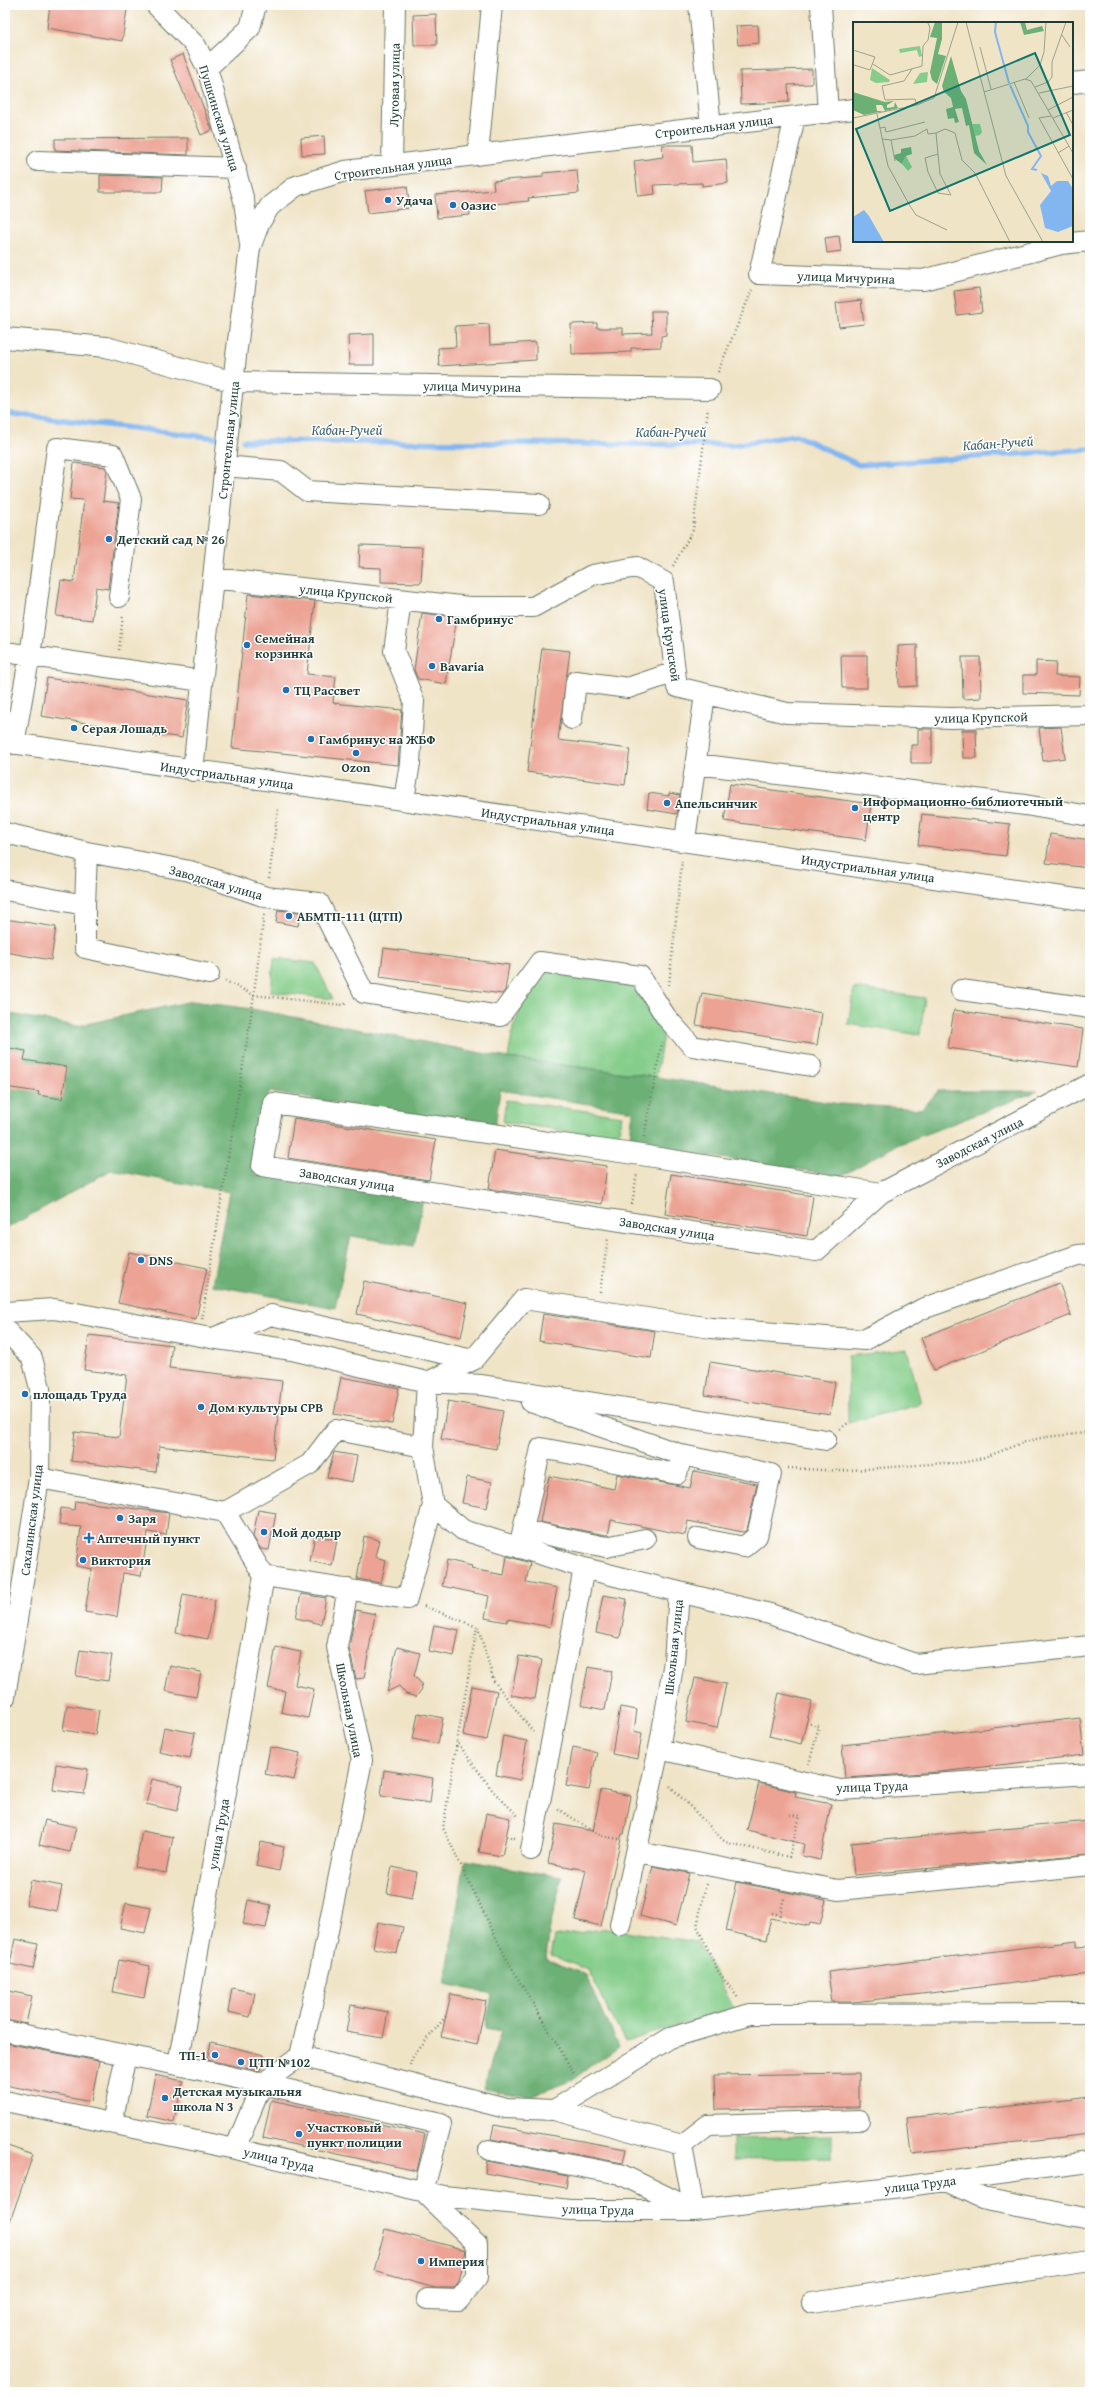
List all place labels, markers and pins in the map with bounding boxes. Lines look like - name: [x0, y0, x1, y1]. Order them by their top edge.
- place label: Удача: [396, 191, 433, 210]
- marker: Удача: [383, 195, 393, 205]
- place label: Оазис: [461, 196, 496, 215]
- marker: Оазис: [448, 200, 458, 210]
- place label: Детский сад № 26: [116, 530, 225, 549]
- marker: Детский сад № 26: [104, 534, 114, 544]
- place label: Гамбринус: [447, 610, 514, 629]
- marker: Гамбринус: [434, 614, 444, 624]
- place label: Семейная корзинка: [255, 629, 315, 663]
- marker: Семейная корзинка: [242, 640, 252, 650]
- place label: Bavaria: [440, 657, 485, 676]
- marker: Bavaria: [427, 661, 437, 671]
- place label: ТЦ Рассвет: [294, 681, 360, 700]
- marker: ТЦ Рассвет: [281, 685, 291, 695]
- place label: Серая Лошадь: [82, 719, 167, 738]
- marker: Серая Лошадь: [69, 723, 79, 733]
- place label: Гамбринус на ЖБФ: [319, 730, 436, 749]
- marker: Гамбринус на ЖБФ: [306, 734, 316, 744]
- marker: Ozon: [351, 748, 361, 758]
- place label: Ozon: [342, 758, 371, 777]
- place label: Информационно-библиотечный центр: [863, 792, 1063, 826]
- place label: Апельсинчик: [675, 794, 758, 813]
- marker: Апельсинчик: [662, 798, 672, 808]
- marker: Информационно-библиотечный центр: [850, 803, 860, 813]
- place label: АБМТП-111 (ЦТП): [297, 907, 403, 926]
- marker: АБМТП-111 (ЦТП): [284, 911, 294, 921]
- place label: DNS: [149, 1251, 173, 1270]
- marker: DNS: [136, 1255, 146, 1265]
- place label: площадь Труда: [33, 1385, 127, 1404]
- marker: площадь Труда: [20, 1389, 30, 1399]
- place label: Дом культуры СРВ: [208, 1398, 323, 1417]
- marker: Дом культуры СРВ: [196, 1402, 206, 1412]
- place label: Заря: [128, 1509, 156, 1528]
- marker: Заря: [115, 1513, 125, 1523]
- place label: Мой додыр: [272, 1523, 342, 1542]
- marker: Мой додыр: [259, 1527, 269, 1537]
- place label: Аптечный пункт: [97, 1529, 200, 1548]
- marker: Аптечный пункт: [84, 1533, 94, 1543]
- place label: Виктория: [91, 1551, 151, 1570]
- marker: Виктория: [78, 1555, 88, 1565]
- place label: ТП-1: [179, 2046, 207, 2065]
- marker: ТП-1: [210, 2050, 220, 2060]
- place label: ЦТП №102: [249, 2053, 310, 2072]
- marker: ЦТП №102: [236, 2057, 246, 2067]
- place label: Детская музыкальня школа N 3: [172, 2082, 302, 2116]
- marker: Детская музыкальня школа N 3: [160, 2093, 170, 2103]
- place label: Участковый пункт полиции: [307, 2118, 402, 2152]
- marker: Участковый пункт полиции: [294, 2129, 304, 2139]
- place label: Империя: [429, 2252, 485, 2271]
- marker: Империя: [416, 2256, 426, 2266]

